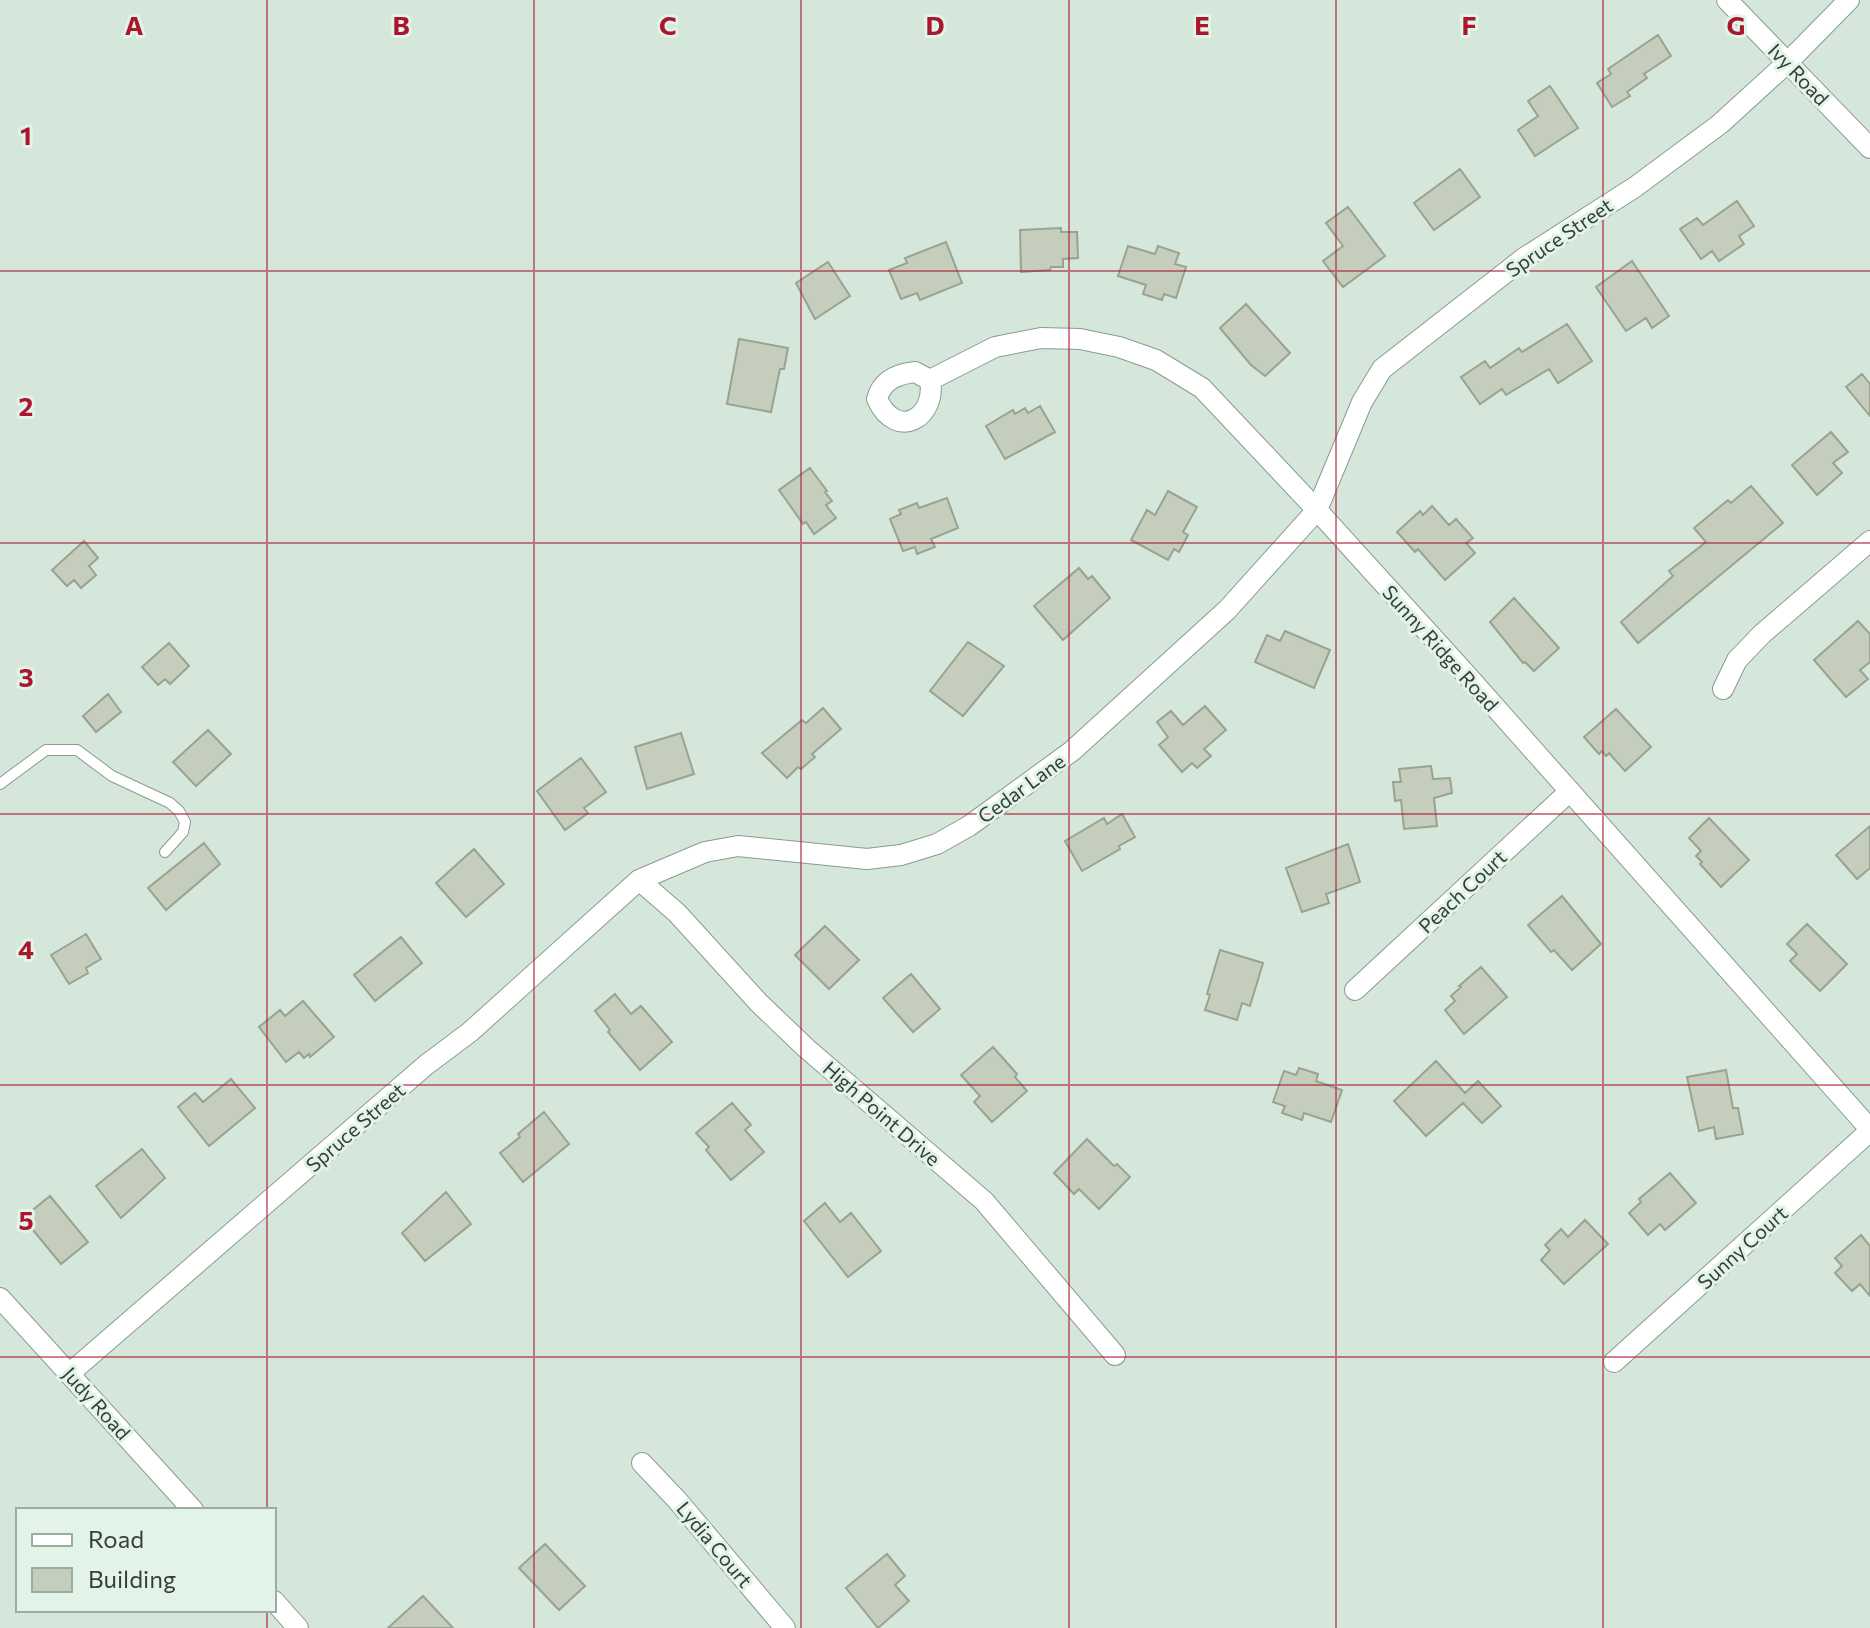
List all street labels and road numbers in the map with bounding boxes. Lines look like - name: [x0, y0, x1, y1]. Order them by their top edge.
- street label: Ivy Road: [1764, 38, 1834, 110]
- street label: Spruce Street: [1501, 193, 1617, 281]
- street label: Sunny Ridge Road: [1378, 580, 1504, 716]
- street label: Cedar Lane: [973, 748, 1069, 828]
- street label: Peach Court: [1413, 844, 1511, 938]
- street label: High Point Drive: [819, 1056, 945, 1170]
- street label: Spruce Street: [301, 1077, 409, 1177]
- street label: Sunny Court: [1692, 1200, 1792, 1294]
- street label: Judy Road: [58, 1362, 136, 1444]
- street label: Lydia Court: [672, 1496, 758, 1592]

